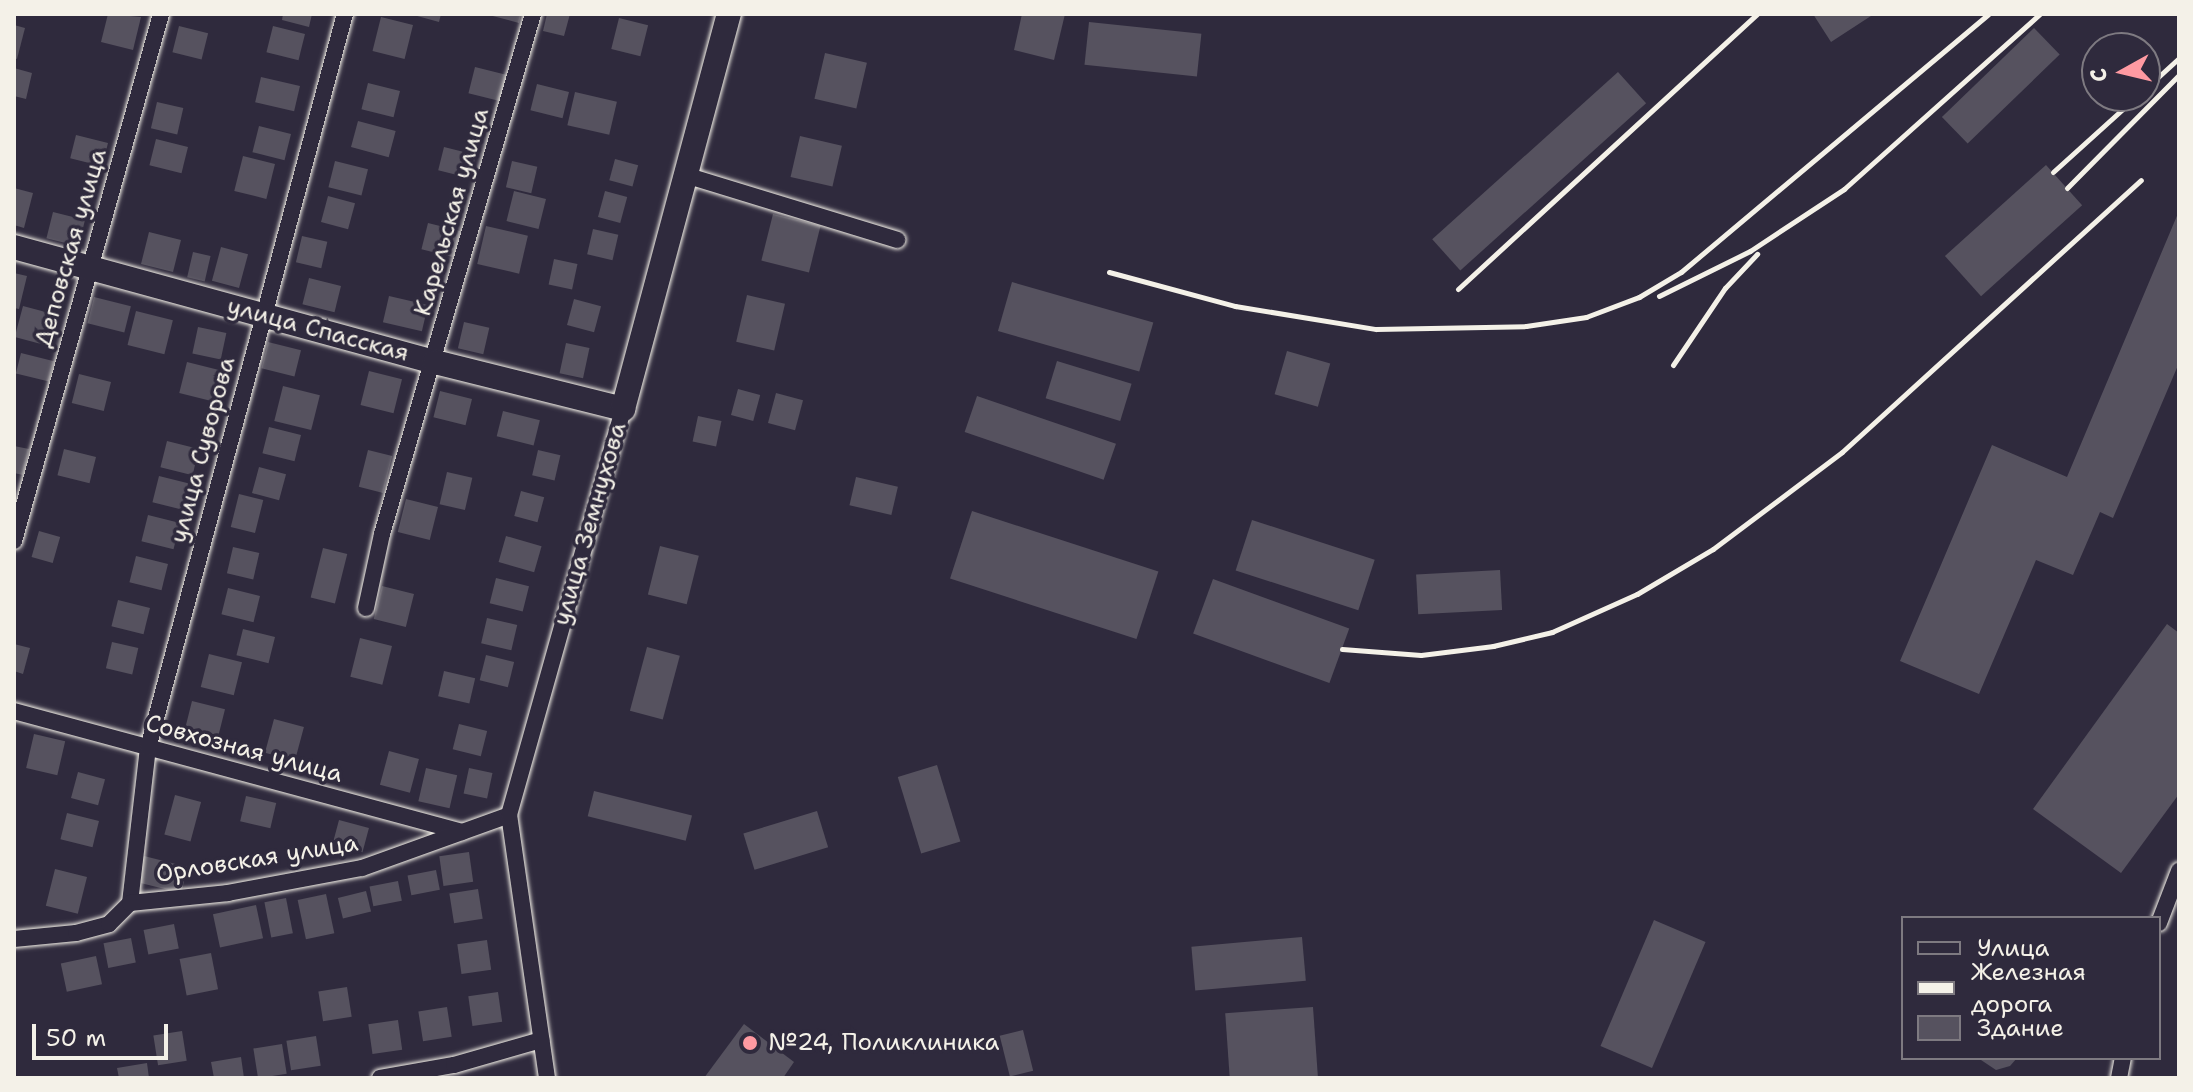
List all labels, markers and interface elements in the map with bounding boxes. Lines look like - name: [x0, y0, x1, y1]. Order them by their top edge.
- north arrow: [2081, 32, 2161, 112]
- text: С: [2083, 66, 2114, 84]
- street label: Карельская улица: [409, 105, 495, 319]
- street label: Деповская улица: [29, 145, 113, 351]
- street label: улица Спасская: [224, 292, 412, 368]
- street label: улица Суворова: [164, 354, 242, 546]
- street label: улица Земнухова: [547, 419, 633, 629]
- street label: Совхозная улица: [142, 709, 346, 789]
- street label: Орловская улица: [154, 829, 360, 889]
- legend: [1901, 916, 2161, 1060]
- text: Улица: [1977, 932, 2050, 964]
- text: Железная дорога: [1971, 956, 2086, 1020]
- scale bar: [36, 1008, 172, 1058]
- text: Здание: [1977, 1012, 2064, 1044]
- text: 50 m: [46, 1022, 106, 1054]
- place label: №24, Поликлиника: [768, 1029, 1001, 1057]
- marker: №24, Поликлиника: [739, 1032, 761, 1054]

